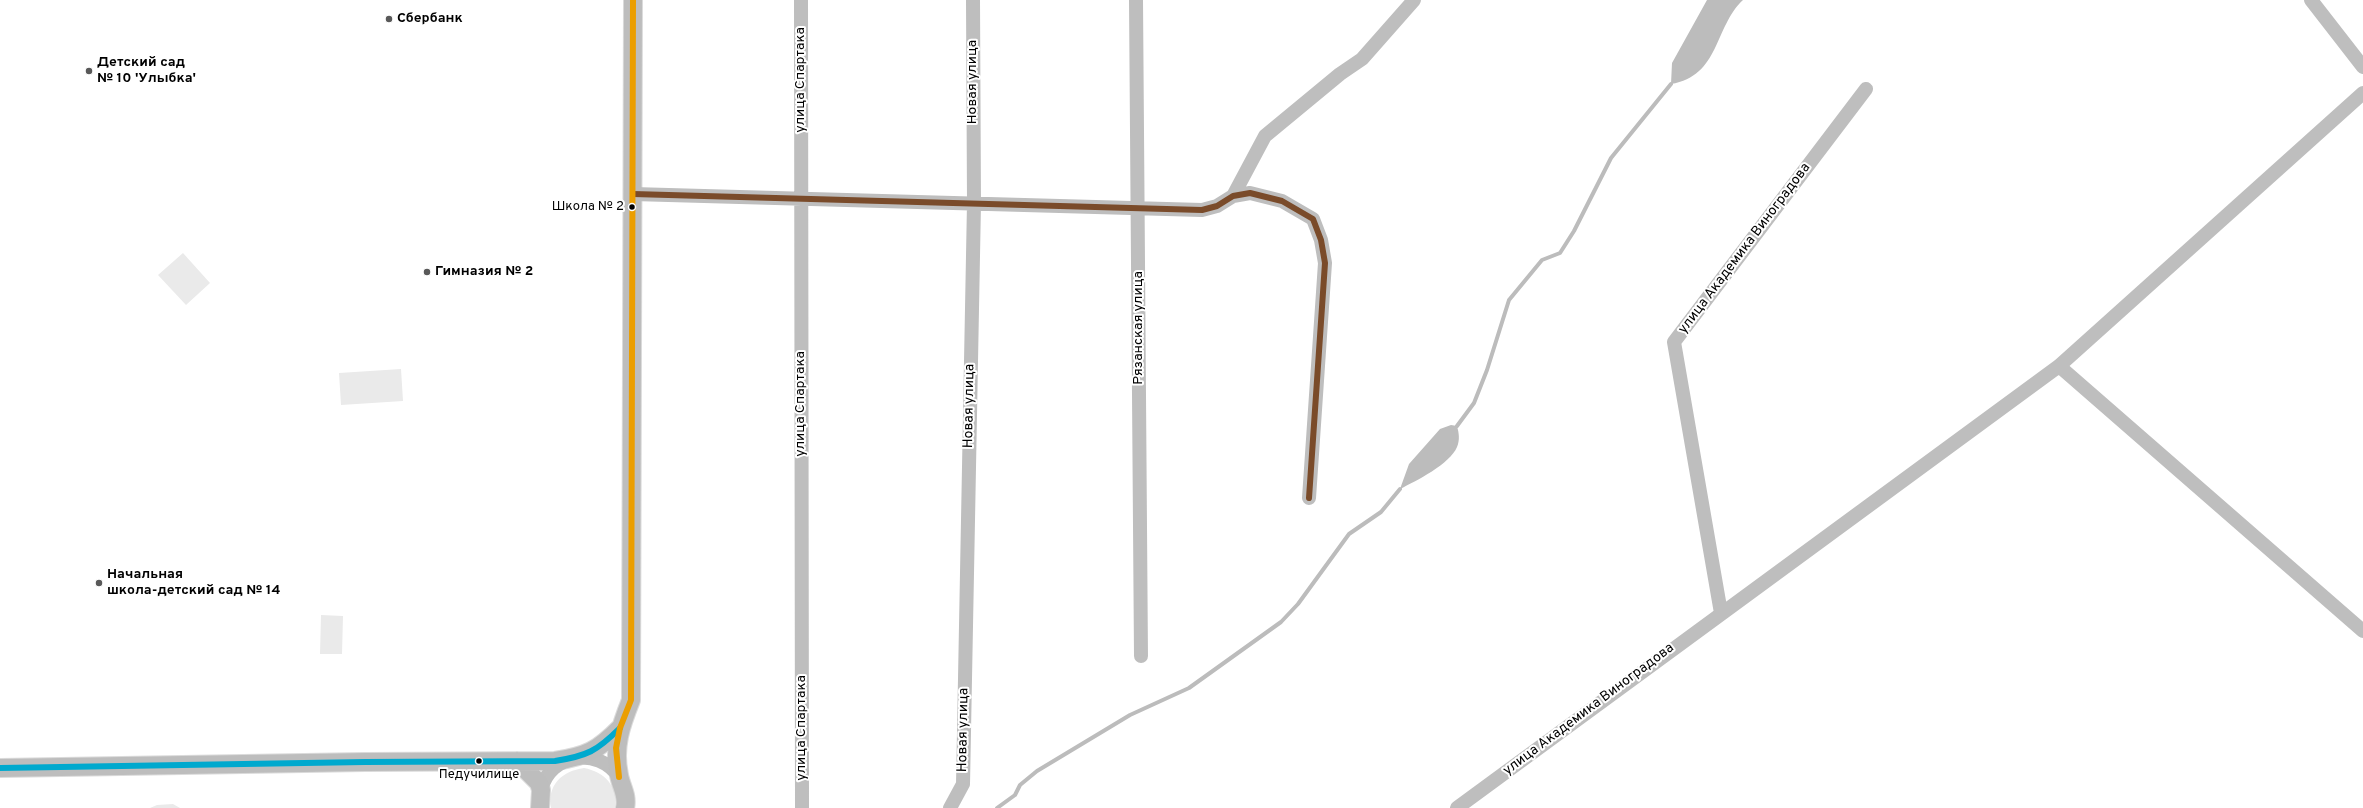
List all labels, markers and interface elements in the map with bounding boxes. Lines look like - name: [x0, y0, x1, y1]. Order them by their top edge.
- place label: Сбербанк: [397, 11, 463, 27]
- marker: Сбербанк: [384, 14, 394, 24]
- street label: улица Спартака: [793, 27, 809, 133]
- street label: Новая улица: [965, 40, 981, 124]
- place label: Детский сад № 10 'Улыбка': [97, 55, 196, 88]
- marker: Детский сад № 10 'Улыбка': [84, 66, 94, 76]
- street label: улица Академика Виноградова: [1675, 160, 1815, 338]
- place label: Школа № 2: [552, 199, 624, 215]
- marker: Школа № 2: [627, 202, 637, 212]
- place label: Гимназия № 2: [435, 264, 533, 280]
- marker: Гимназия № 2: [422, 267, 432, 277]
- street label: Рязанская улица: [1131, 271, 1147, 385]
- street label: улица Спартака: [793, 351, 809, 457]
- street label: Новая улица: [961, 364, 979, 448]
- place label: Начальная школа-детский сад № 14: [107, 567, 280, 600]
- marker: Начальная школа-детский сад № 14: [94, 578, 104, 588]
- street label: улица Академика Виноградова: [1500, 640, 1678, 780]
- street label: улица Спартака: [794, 675, 810, 781]
- street label: Новая улица: [955, 688, 973, 772]
- marker: Педучилище: [474, 756, 484, 766]
- place label: Педучилище: [439, 767, 519, 783]

